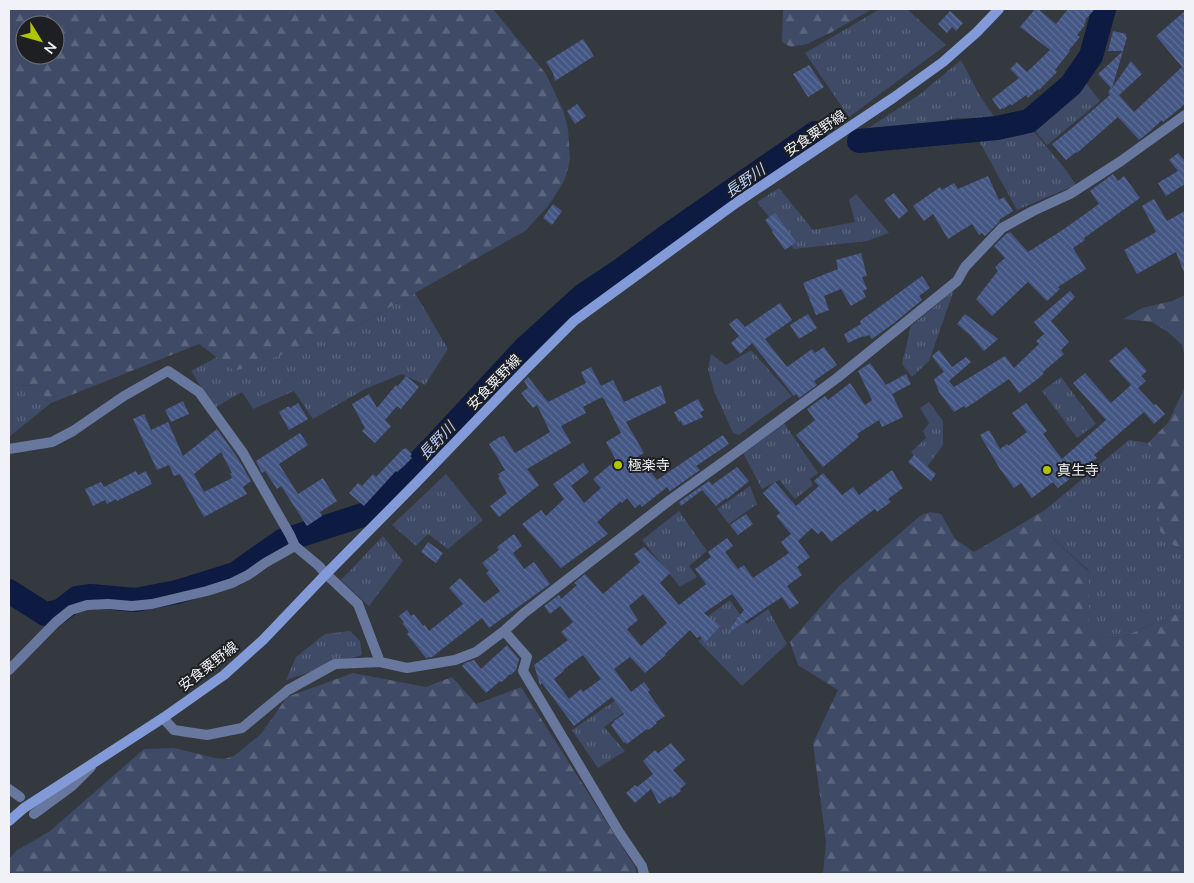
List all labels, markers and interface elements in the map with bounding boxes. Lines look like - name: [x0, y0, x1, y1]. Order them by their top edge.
- north arrow: [15, 15, 65, 65]
- text: N: [39, 38, 61, 57]
- street label: 安食粟野線: [781, 106, 850, 161]
- water label: 長野川: [721, 159, 771, 202]
- street label: 安食粟野線: [463, 351, 526, 414]
- water label: 長野川: [414, 416, 461, 464]
- place label: 極楽寺: [628, 456, 670, 475]
- marker: 極楽寺: [612, 459, 624, 471]
- place label: 真生寺: [1057, 461, 1099, 480]
- marker: 真生寺: [1041, 464, 1053, 476]
- street label: 安食粟野線: [175, 637, 242, 695]

